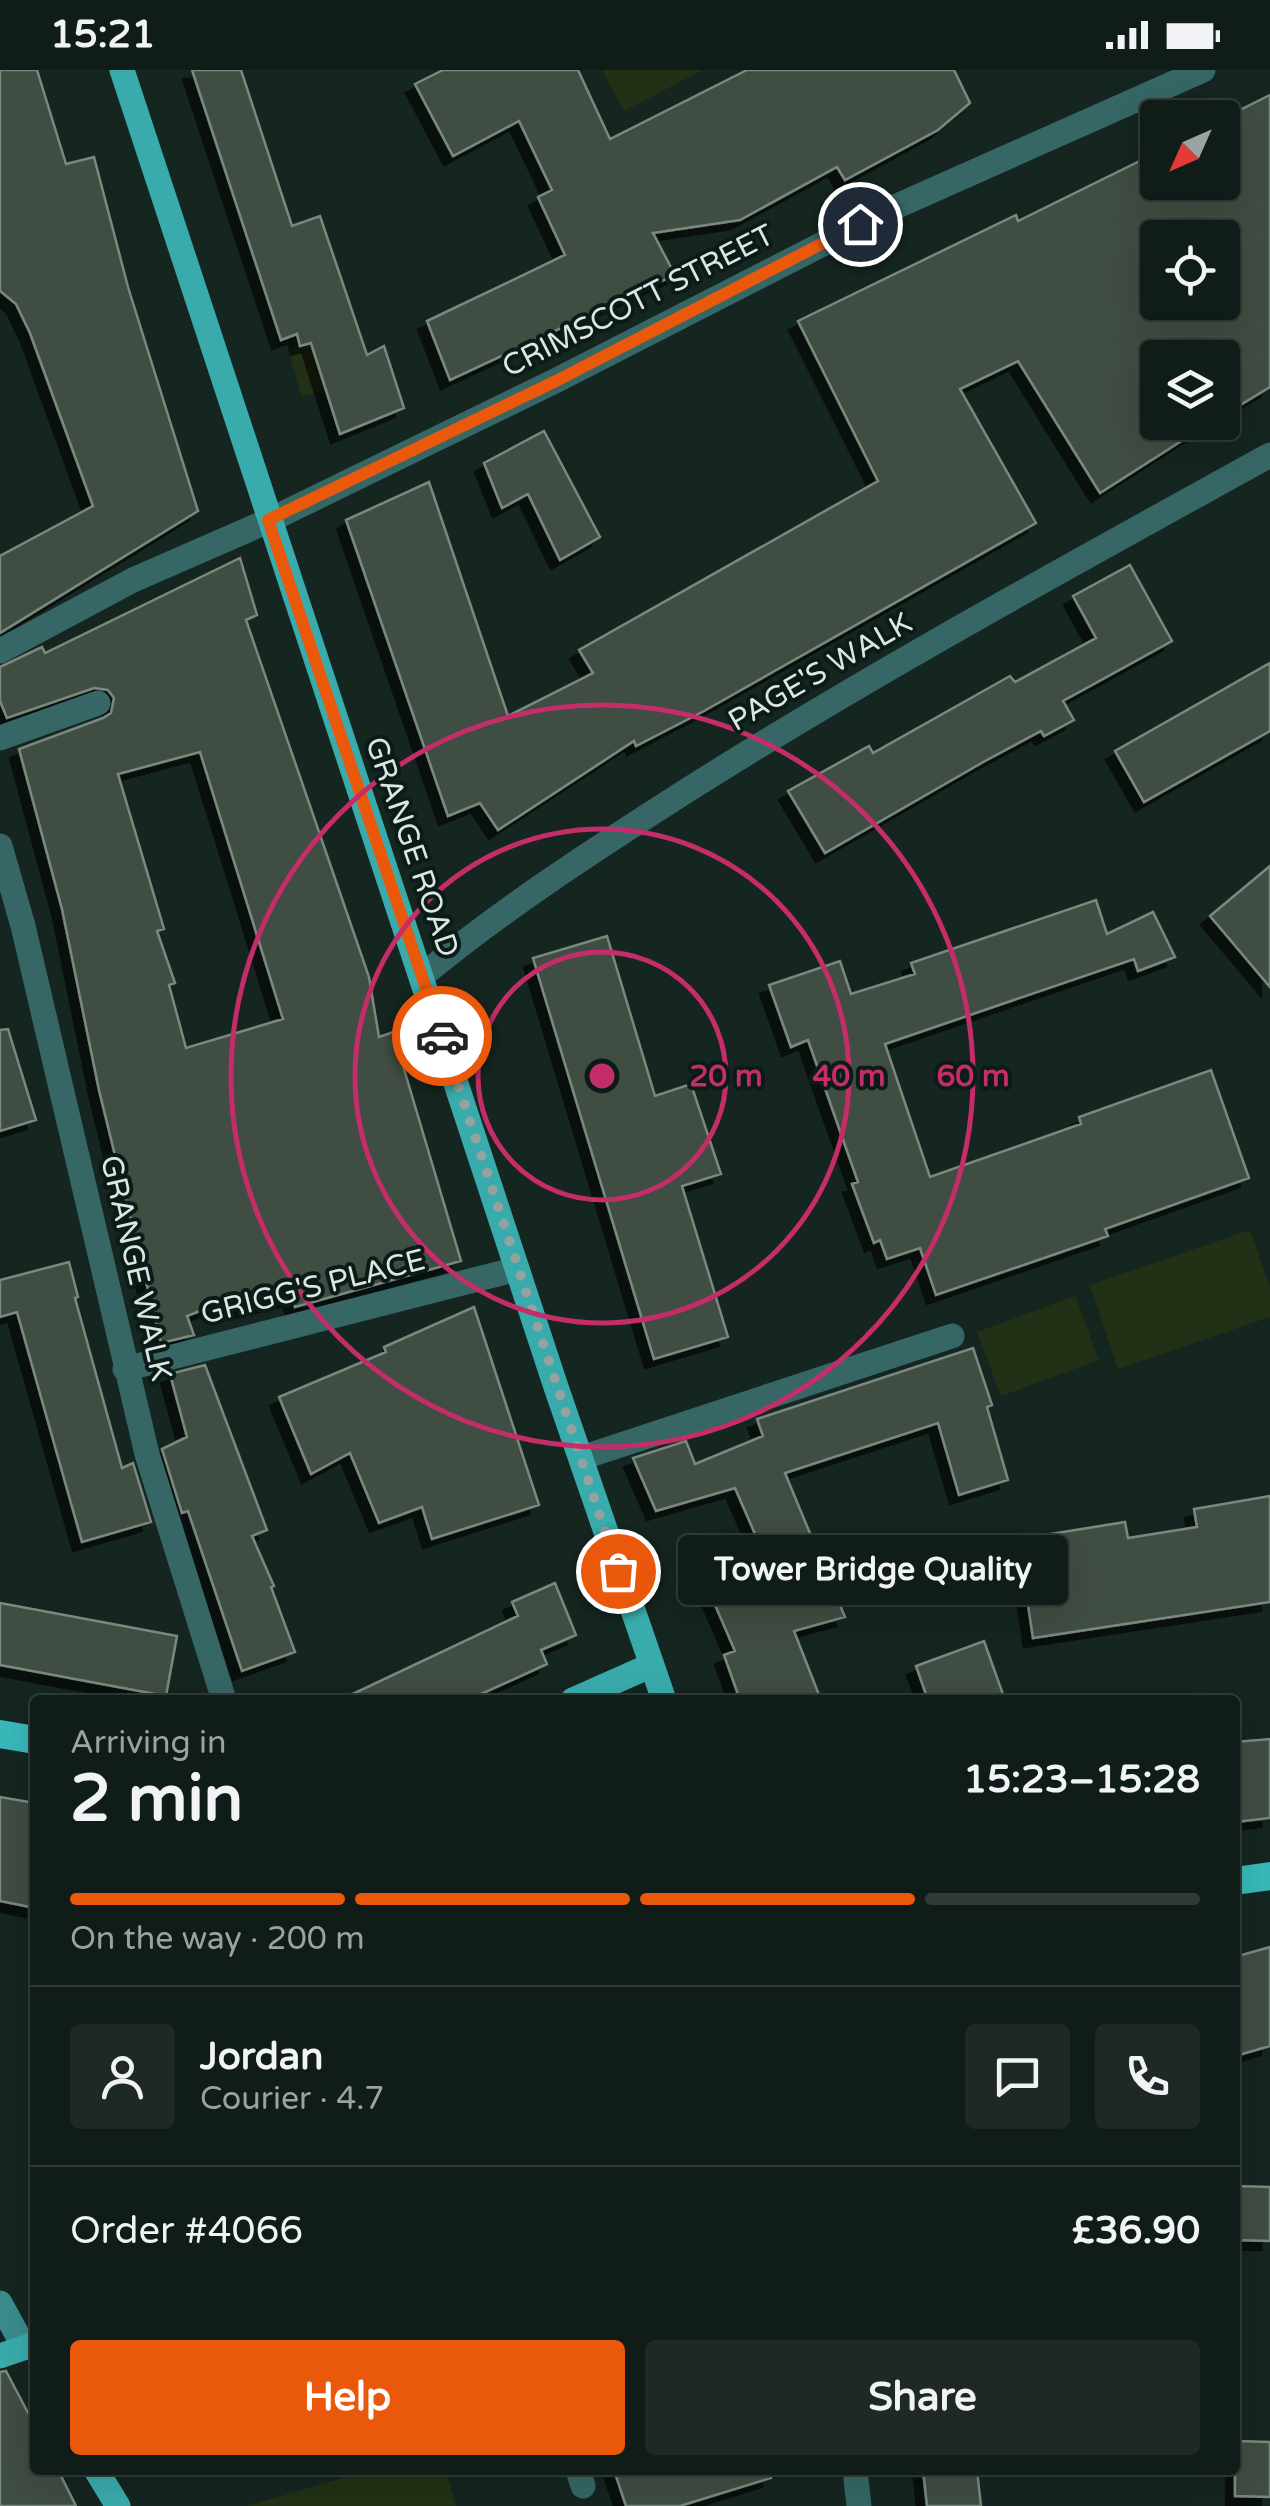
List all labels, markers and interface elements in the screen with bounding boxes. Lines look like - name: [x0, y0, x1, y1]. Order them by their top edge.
- text: 15:21: [50, 12, 155, 58]
- north arrow: [1140, 100, 1240, 200]
- map controls: [1140, 100, 1240, 440]
- pin: [818, 182, 903, 267]
- icon: home: [833, 197, 888, 252]
- street label: CRIMSCOTT STREET: [496, 216, 780, 386]
- button: locate: [1140, 220, 1240, 320]
- button: layers: [1140, 340, 1240, 440]
- street label: PAGE'S WALK: [722, 605, 918, 739]
- street label: GRANGE ROAD: [357, 732, 467, 962]
- courier: [392, 986, 492, 1086]
- icon: car: [415, 1009, 470, 1064]
- centre of rings: [584, 1058, 620, 1094]
- text: 20 m: [689, 1058, 763, 1095]
- text: 40 m: [812, 1058, 886, 1095]
- text: 60 m: [936, 1058, 1010, 1095]
- street label: GRANGE WALK: [92, 1152, 180, 1384]
- street label: GRIGG'S PLACE: [197, 1241, 429, 1333]
- pin: [576, 1529, 661, 1614]
- callout: Tower Bridge Quality: [678, 1536, 1068, 1606]
- icon: bag: [591, 1544, 646, 1599]
- text: Tower Bridge Quality: [714, 1551, 1032, 1589]
- text: Arriving in: [70, 1724, 227, 1762]
- text: 15:23–15:28: [963, 1757, 1200, 1803]
- text: 2 min: [70, 1760, 243, 1839]
- text: On the way · 200 m: [70, 1920, 365, 1958]
- button: person: [70, 2024, 175, 2129]
- button: chat: [965, 2024, 1070, 2129]
- button: phone: [1095, 2024, 1200, 2129]
- text: Jordan: [200, 2034, 323, 2080]
- text: Courier · 4.7: [200, 2080, 384, 2118]
- text: Order #4066: [70, 2208, 303, 2254]
- text: £36.90: [1072, 2208, 1200, 2254]
- button: Help: [70, 2340, 625, 2455]
- button: Share: [645, 2340, 1200, 2455]

